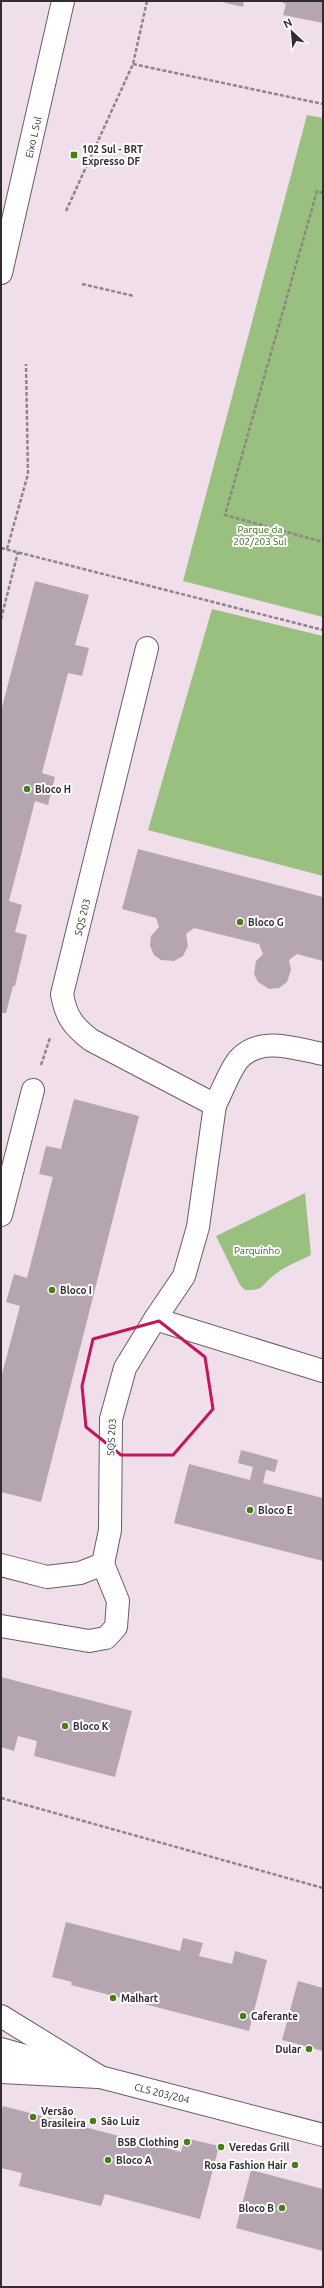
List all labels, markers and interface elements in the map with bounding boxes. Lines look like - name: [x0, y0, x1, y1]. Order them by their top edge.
- north arrow: [272, 12, 312, 52]
- text: N: [281, 16, 294, 30]
- street label: Eixo L Sul: [23, 115, 44, 159]
- place label: 102 Sul - BRT Expresso DF: [82, 144, 143, 167]
- marker: 102 Sul - BRT Expresso DF: [69, 150, 79, 160]
- park label: Parque da 202/203 Sul: [233, 524, 287, 547]
- marker: Bloco H: [22, 784, 32, 794]
- place label: Bloco H: [35, 784, 71, 795]
- street label: SQS 203: [73, 898, 92, 937]
- marker: Bloco G: [235, 917, 245, 927]
- place label: Bloco G: [248, 917, 284, 928]
- park label: Parquinho: [234, 1245, 280, 1256]
- marker: Bloco I: [47, 1285, 57, 1295]
- place label: Bloco I: [60, 1285, 92, 1296]
- street label: SQS 203: [105, 1418, 118, 1456]
- marker: Bloco E: [245, 1505, 255, 1515]
- place label: Bloco E: [258, 1505, 293, 1516]
- marker: Bloco K: [60, 1721, 70, 1731]
- place label: Bloco K: [73, 1721, 109, 1732]
- marker: Malhart: [108, 1993, 118, 2003]
- place label: Malhart: [121, 1993, 159, 2004]
- marker: Caferante: [238, 2011, 248, 2021]
- place label: Caferante: [251, 2011, 298, 2022]
- place label: Dular: [275, 2044, 302, 2055]
- marker: Dular: [304, 2044, 314, 2054]
- street label: CLS 203/204: [133, 2081, 191, 2106]
- place label: Versão Brasileira: [41, 2106, 86, 2129]
- marker: Versão Brasileira: [28, 2112, 38, 2122]
- marker: São Luiz: [88, 2116, 98, 2126]
- place label: São Luiz: [101, 2116, 140, 2127]
- place label: BSB Clothing: [118, 2137, 179, 2148]
- marker: BSB Clothing: [182, 2137, 192, 2147]
- marker: Veredas Grill: [216, 2142, 226, 2152]
- place label: Veredas Grill: [229, 2142, 289, 2153]
- marker: Bloco A: [103, 2155, 113, 2165]
- place label: Bloco A: [116, 2155, 152, 2166]
- place label: Rosa Fashion Hair: [204, 2160, 288, 2171]
- marker: Rosa Fashion Hair: [290, 2160, 300, 2170]
- place label: Bloco B: [239, 2203, 274, 2214]
- marker: Bloco B: [277, 2203, 287, 2213]

